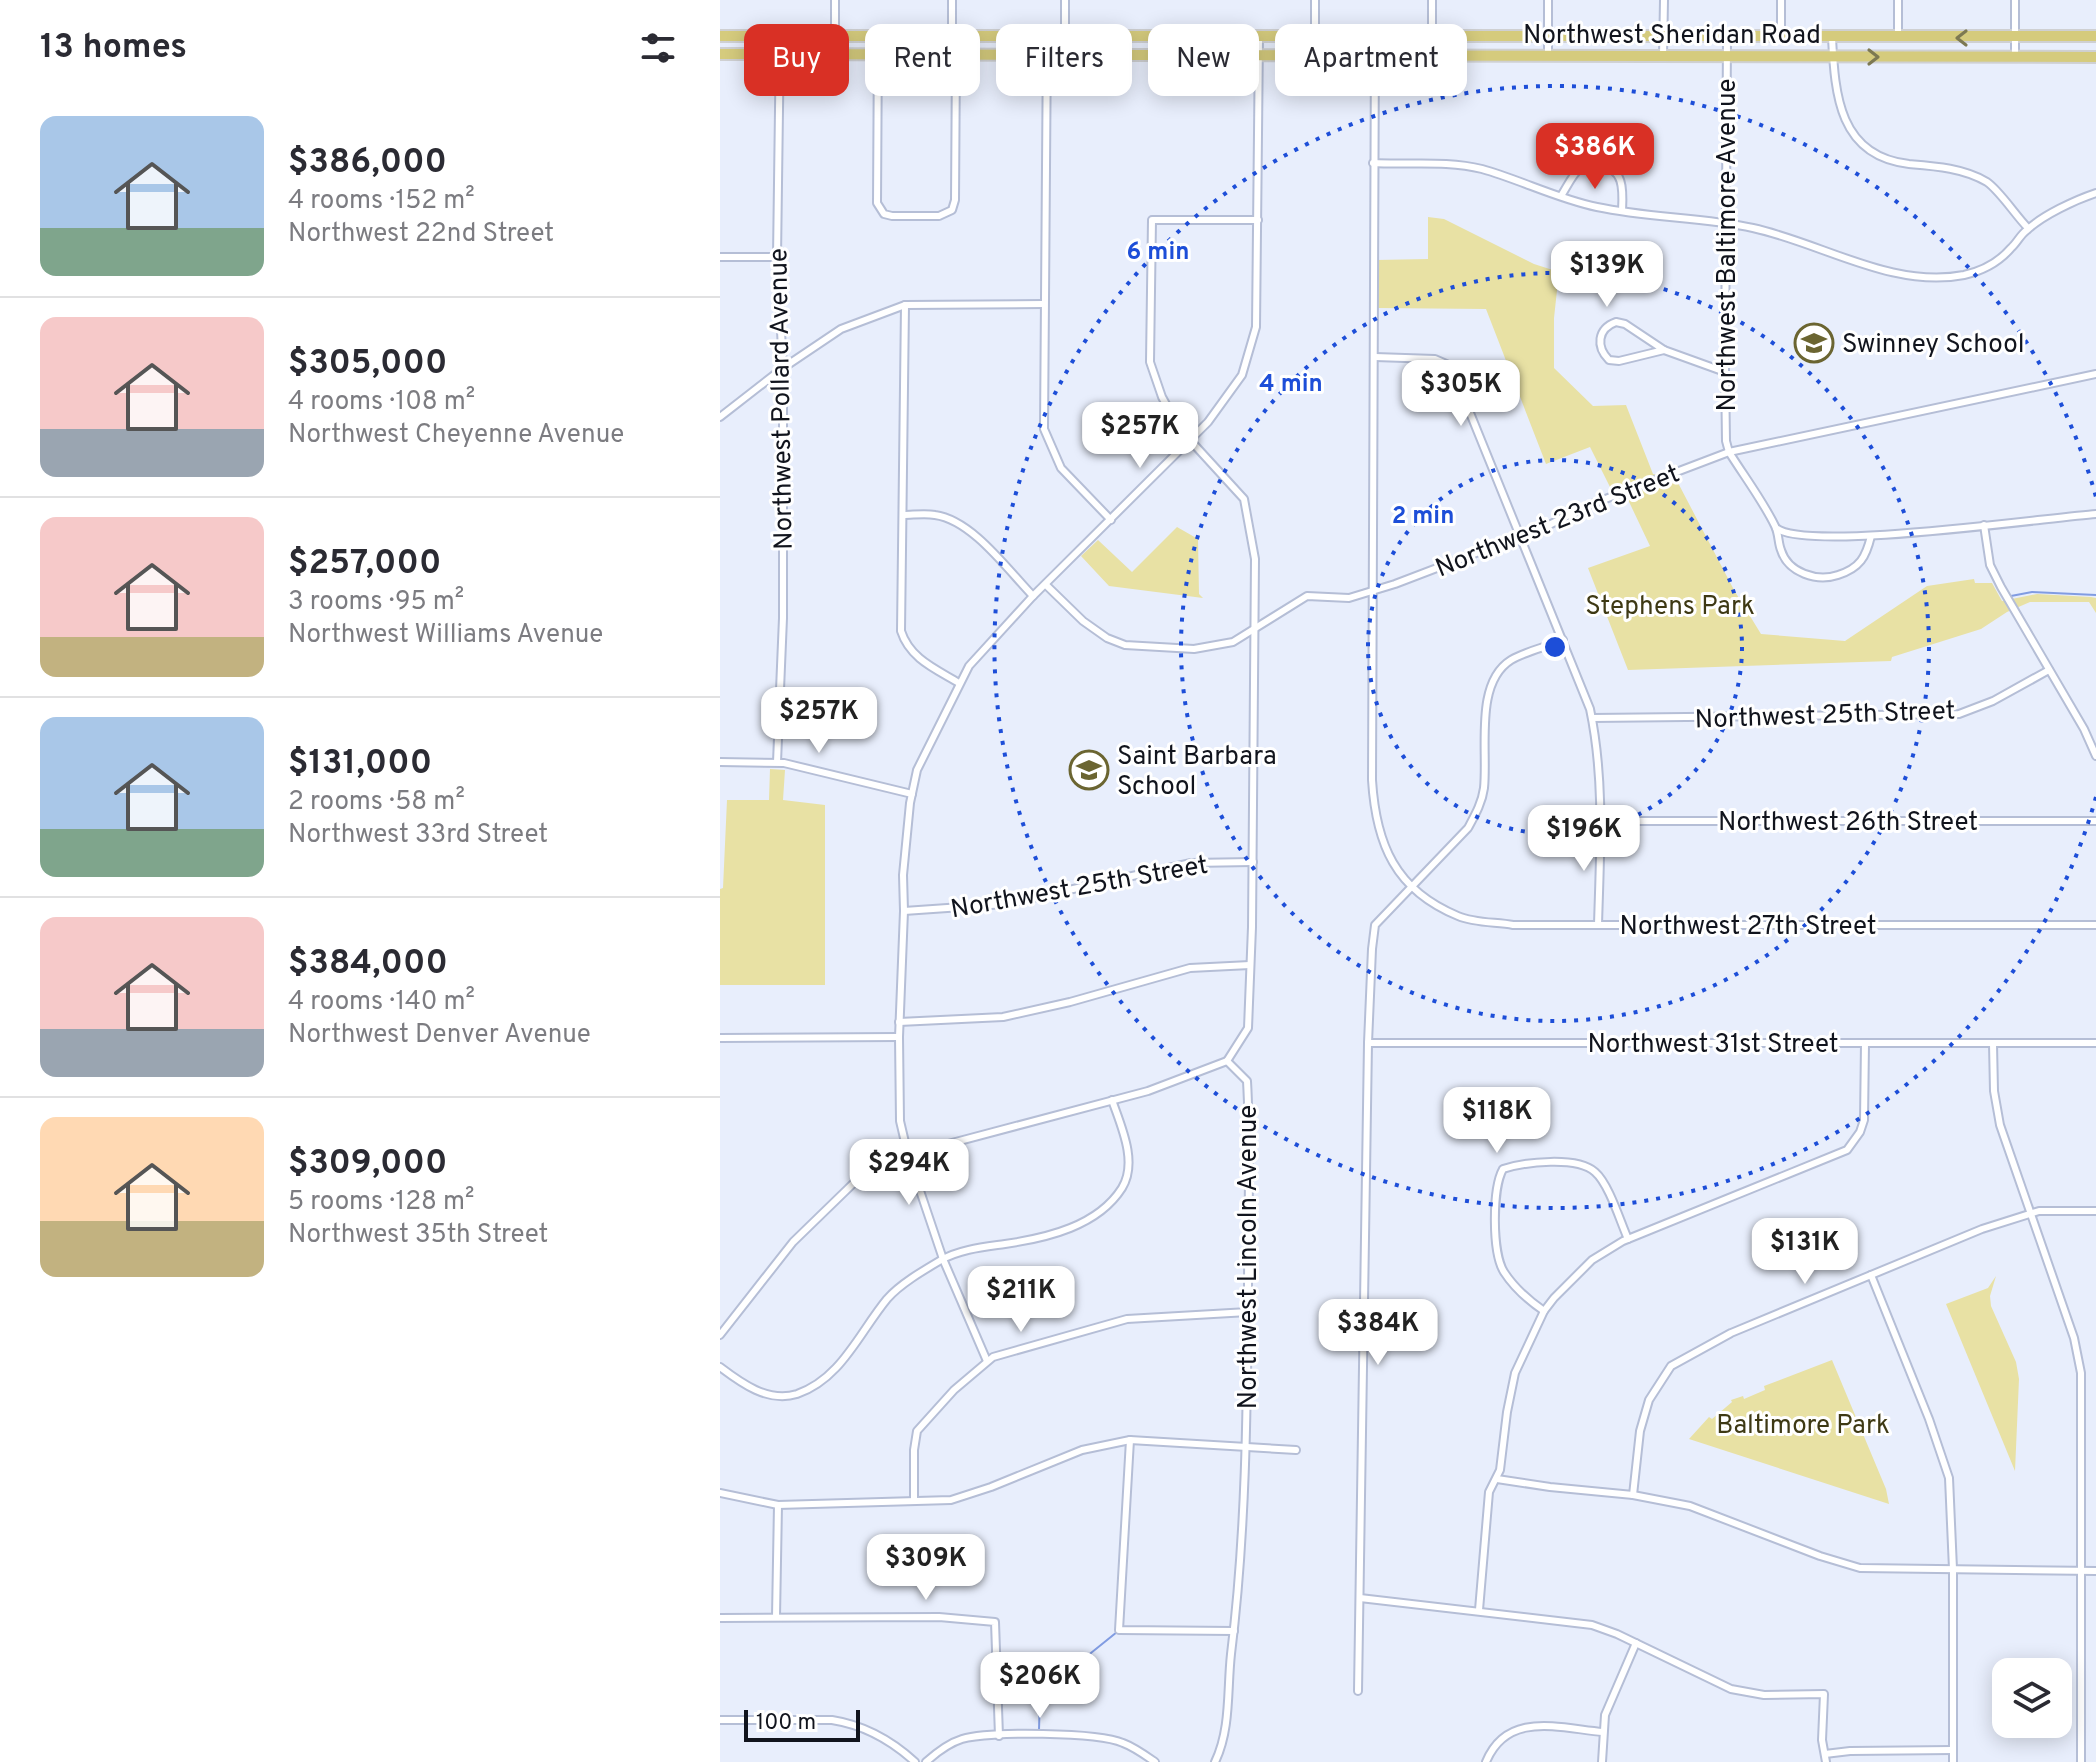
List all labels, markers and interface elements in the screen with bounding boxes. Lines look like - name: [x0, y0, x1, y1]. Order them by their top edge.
- street label: Northwest Sheridan Road: [1523, 20, 1821, 53]
- chip: Buy: [744, 24, 849, 96]
- chip: Rent: [865, 24, 980, 96]
- chip: Filters: [996, 24, 1132, 96]
- chip: New: [1148, 24, 1259, 96]
- chip: Apartment: [1275, 24, 1467, 96]
- icon: filters: [636, 26, 680, 70]
- text: 13 homes: [40, 27, 187, 70]
- one-way arrow: [1955, 29, 1968, 47]
- one-way arrow: [1867, 48, 1880, 66]
- street label: Northwest Baltimore Avenue: [1712, 79, 1745, 411]
- pin: $386K: [1539, 123, 1651, 191]
- text: $386K: [1554, 132, 1636, 165]
- text: $386,000: [288, 142, 447, 185]
- icon: home: [104, 148, 200, 244]
- text: 4 rooms · 152 m²: [288, 185, 475, 218]
- text: Northwest 22nd Street: [288, 218, 554, 251]
- text: 6 min: [1127, 238, 1189, 268]
- pin: $139K: [1551, 241, 1663, 309]
- street label: Northwest Pollard Avenue: [763, 248, 802, 550]
- text: $139K: [1569, 250, 1645, 283]
- school or university icon: Swinney School: [1793, 322, 1835, 364]
- place label: Swinney School: [1842, 329, 2025, 362]
- text: $305,000: [288, 343, 447, 386]
- icon: home: [104, 349, 200, 445]
- pin: $305K: [1405, 360, 1517, 428]
- text: $305K: [1420, 369, 1502, 402]
- text: 4 min: [1259, 370, 1323, 400]
- text: 4 rooms · 108 m²: [288, 386, 475, 419]
- pin: $257K: [1084, 402, 1196, 470]
- text: $257K: [1100, 411, 1180, 444]
- text: Northwest Cheyenne Avenue: [288, 419, 624, 452]
- street label: Northwest 23rd Street: [1431, 458, 1685, 586]
- text: 2 min: [1392, 502, 1454, 532]
- text: $257,000: [288, 543, 441, 586]
- icon: home: [104, 549, 200, 645]
- text: 3 rooms · 95 m²: [288, 586, 464, 619]
- park label: Stephens Park: [1585, 591, 1755, 624]
- text: Northwest Williams Avenue: [288, 619, 603, 652]
- centre of rings: [1541, 633, 1569, 661]
- pin: $257K: [763, 687, 875, 755]
- street label: Northwest 25th Street: [1694, 695, 1956, 738]
- text: $257K: [779, 696, 859, 729]
- place label: Saint Barbara School: [1117, 741, 1277, 804]
- text: $131,000: [288, 743, 432, 786]
- icon: home: [104, 749, 200, 845]
- school or university icon: Saint Barbara School: [1068, 749, 1110, 791]
- text: 2 rooms · 58 m²: [288, 786, 465, 819]
- pin: $196K: [1528, 805, 1640, 873]
- street label: Northwest 26th Street: [1718, 807, 1978, 840]
- text: $196K: [1546, 814, 1622, 847]
- text: Northwest 33rd Street: [288, 819, 548, 852]
- street label: Northwest 25th Street: [948, 850, 1211, 927]
- street label: Northwest 27th Street: [1619, 911, 1877, 944]
- text: $384,000: [288, 943, 448, 986]
- icon: home: [104, 949, 200, 1045]
- text: 4 rooms · 140 m²: [288, 986, 475, 1019]
- text: Northwest Denver Avenue: [288, 1019, 591, 1052]
- street label: Northwest 31st Street: [1587, 1029, 1839, 1062]
- pin: $118K: [1441, 1087, 1553, 1155]
- text: $118K: [1461, 1096, 1533, 1129]
- street label: Northwest Lincoln Avenue: [1233, 1105, 1266, 1409]
- pin: $294K: [853, 1139, 965, 1207]
- text: $309,000: [288, 1143, 447, 1186]
- text: $294K: [868, 1148, 950, 1181]
- icon: home: [104, 1149, 200, 1245]
- text: 5 rooms · 128 m²: [288, 1186, 475, 1219]
- pin: $131K: [1749, 1218, 1861, 1286]
- text: Northwest 35th Street: [288, 1219, 548, 1252]
- text: $131K: [1770, 1227, 1840, 1260]
- pin: $211K: [965, 1266, 1077, 1334]
- text: $211K: [986, 1275, 1056, 1308]
- pin: $384K: [1322, 1299, 1434, 1367]
- text: $384K: [1337, 1308, 1419, 1341]
- park label: Baltimore Park: [1716, 1410, 1890, 1443]
- pin: $309K: [870, 1534, 982, 1602]
- text: $309K: [885, 1543, 967, 1576]
- pin: $206K: [984, 1652, 1096, 1720]
- map controls: [1992, 1658, 2072, 1738]
- button: layers: [1992, 1658, 2072, 1738]
- text: $206K: [998, 1661, 1082, 1694]
- scale bar: [744, 1706, 860, 1742]
- text: 100 m: [756, 1710, 816, 1737]

